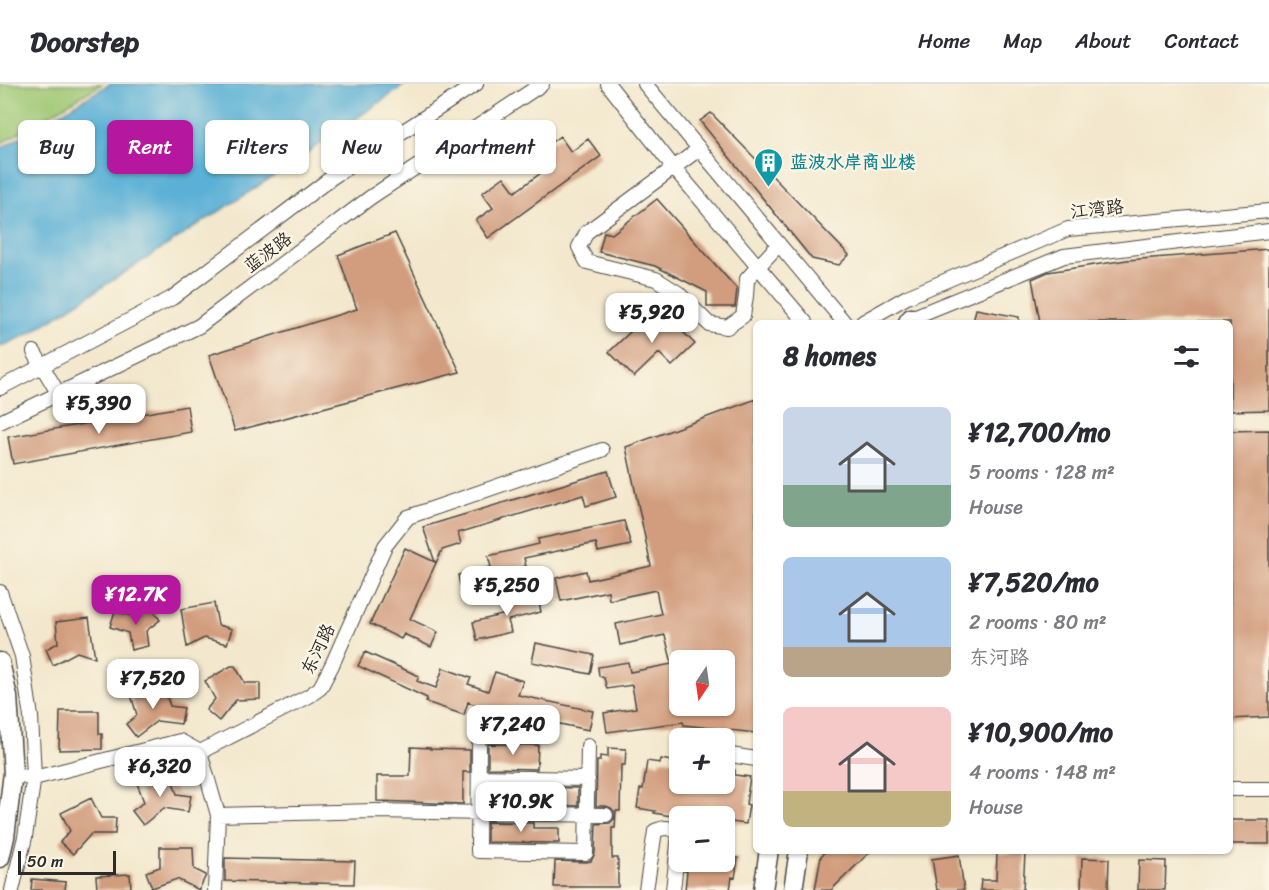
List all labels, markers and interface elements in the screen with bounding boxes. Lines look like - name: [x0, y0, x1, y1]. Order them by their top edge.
- text: Doorstep: [30, 17, 139, 66]
- text: Home: [918, 22, 970, 60]
- text: Map: [1003, 22, 1042, 60]
- text: About: [1075, 22, 1132, 60]
- text: Contact: [1165, 22, 1239, 60]
- chip: Buy: [18, 120, 95, 174]
- chip: Rent: [107, 120, 193, 174]
- chip: Filters: [205, 120, 309, 174]
- chip: New: [321, 120, 403, 174]
- chip: Apartment: [415, 120, 556, 174]
- building icon: 蓝波水岸商业楼: [753, 146, 785, 188]
- place label: 蓝波水岸商业楼: [790, 146, 916, 178]
- street label: 江湾路: [1068, 190, 1126, 228]
- street label: 蓝波路: [237, 223, 299, 281]
- pin: ¥5,920: [603, 293, 701, 344]
- text: ¥5,920: [619, 295, 685, 330]
- text: 8 homes: [783, 333, 876, 379]
- icon: filters: [1170, 340, 1203, 373]
- pin: ¥5,390: [50, 384, 148, 435]
- text: ¥5,390: [67, 386, 131, 421]
- text: ¥12,700/mo: [969, 409, 1110, 455]
- icon: home: [831, 431, 903, 503]
- text: 5 rooms · 128 m²: [969, 455, 1115, 490]
- text: House: [969, 490, 1023, 525]
- text: ¥7,520/mo: [969, 559, 1099, 605]
- pin: ¥5,250: [458, 566, 556, 617]
- text: ¥5,250: [474, 568, 540, 603]
- pin: ¥12.7K: [87, 575, 185, 626]
- text: ¥12.7K: [106, 577, 166, 612]
- icon: home: [831, 581, 903, 653]
- text: 2 rooms · 80 m²: [969, 605, 1107, 640]
- street label: 东河路: [292, 618, 344, 680]
- text: 东河路: [969, 640, 1029, 675]
- north arrow: [669, 650, 735, 716]
- map controls: [669, 650, 735, 872]
- pin: ¥7,520: [104, 659, 202, 710]
- text: ¥7,520: [121, 661, 185, 696]
- pin: ¥7,240: [464, 705, 562, 756]
- text: ¥7,240: [481, 707, 545, 742]
- text: ¥10,900/mo: [969, 709, 1113, 755]
- button: +: [669, 728, 735, 794]
- icon: home: [831, 731, 903, 803]
- pin: ¥6,320: [111, 747, 209, 798]
- text: ¥6,320: [129, 749, 192, 784]
- text: 4 rooms · 148 m²: [969, 755, 1116, 790]
- pin: ¥10.9K: [472, 782, 570, 833]
- text: ¥10.9K: [490, 784, 552, 819]
- text: House: [969, 790, 1023, 825]
- button: −: [669, 806, 735, 872]
- text: 50 m: [27, 847, 63, 876]
- scale bar: [18, 848, 116, 876]

